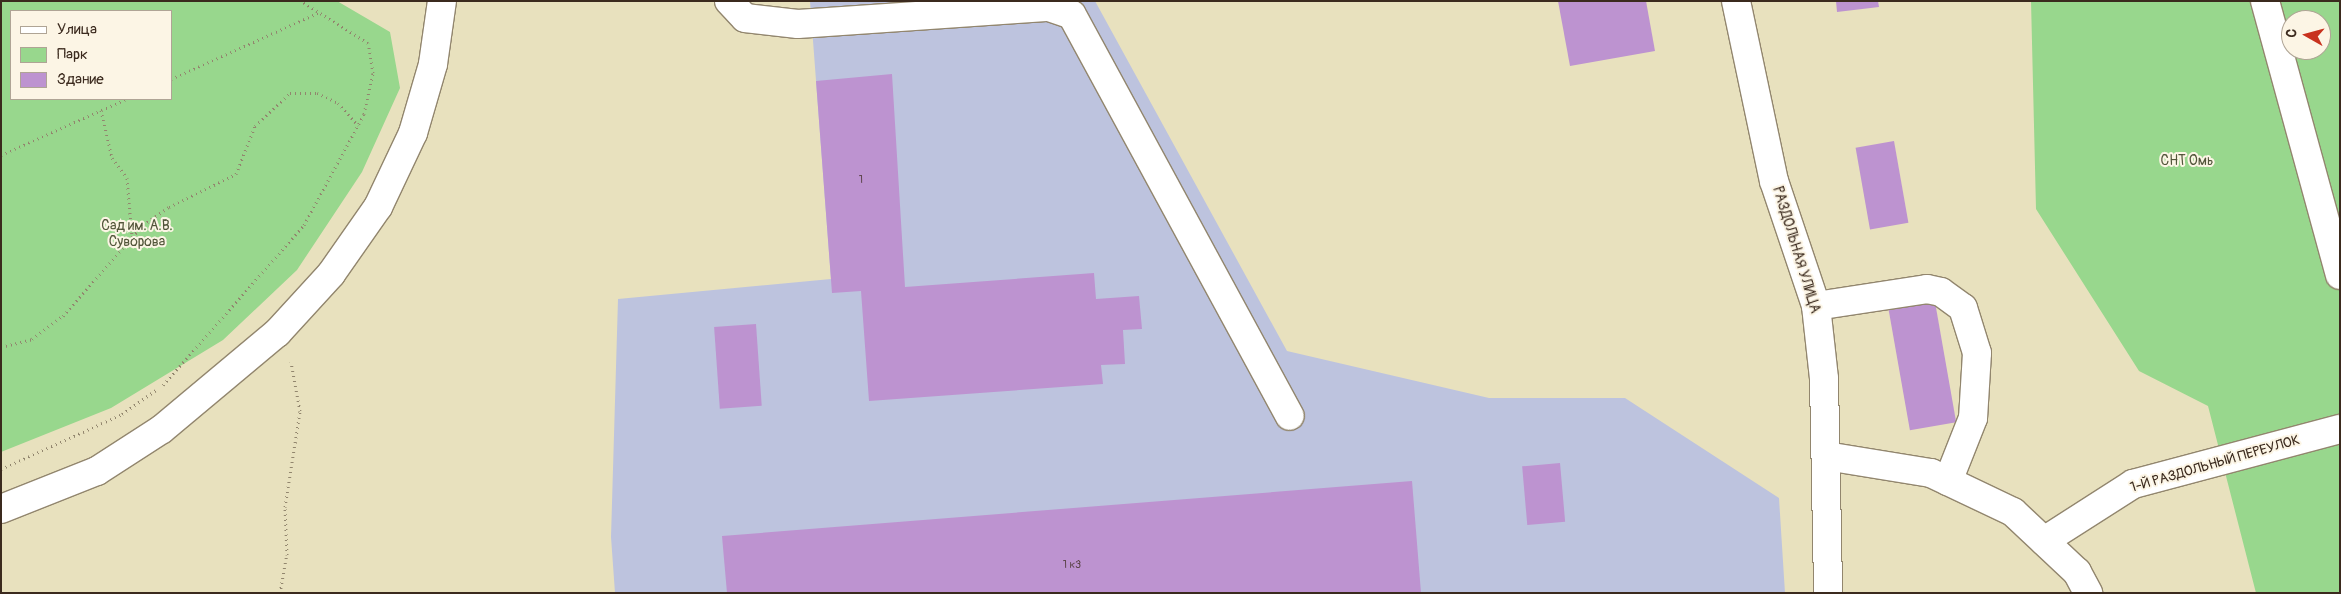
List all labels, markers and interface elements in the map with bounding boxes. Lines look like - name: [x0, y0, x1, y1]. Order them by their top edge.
- legend: [10, 10, 172, 100]
- north arrow: [2281, 10, 2331, 60]
- text: Улица: [57, 20, 97, 39]
- text: С: [2283, 28, 2301, 39]
- text: Парк: [57, 45, 88, 64]
- text: Здание: [57, 70, 104, 89]
- park label: СНТ Омь: [2161, 153, 2213, 169]
- house number: 1: [859, 173, 863, 187]
- street label: РАЗДОЛЬНАЯ УЛИЦА: [1769, 184, 1823, 316]
- park label: Сад им. А.В. Суворова: [101, 218, 173, 250]
- street label: 1-Й РАЗДОЛЬНЫЙ ПЕРЕУЛОК: [2128, 432, 2302, 496]
- house number: 1 к3: [1063, 558, 1081, 572]

